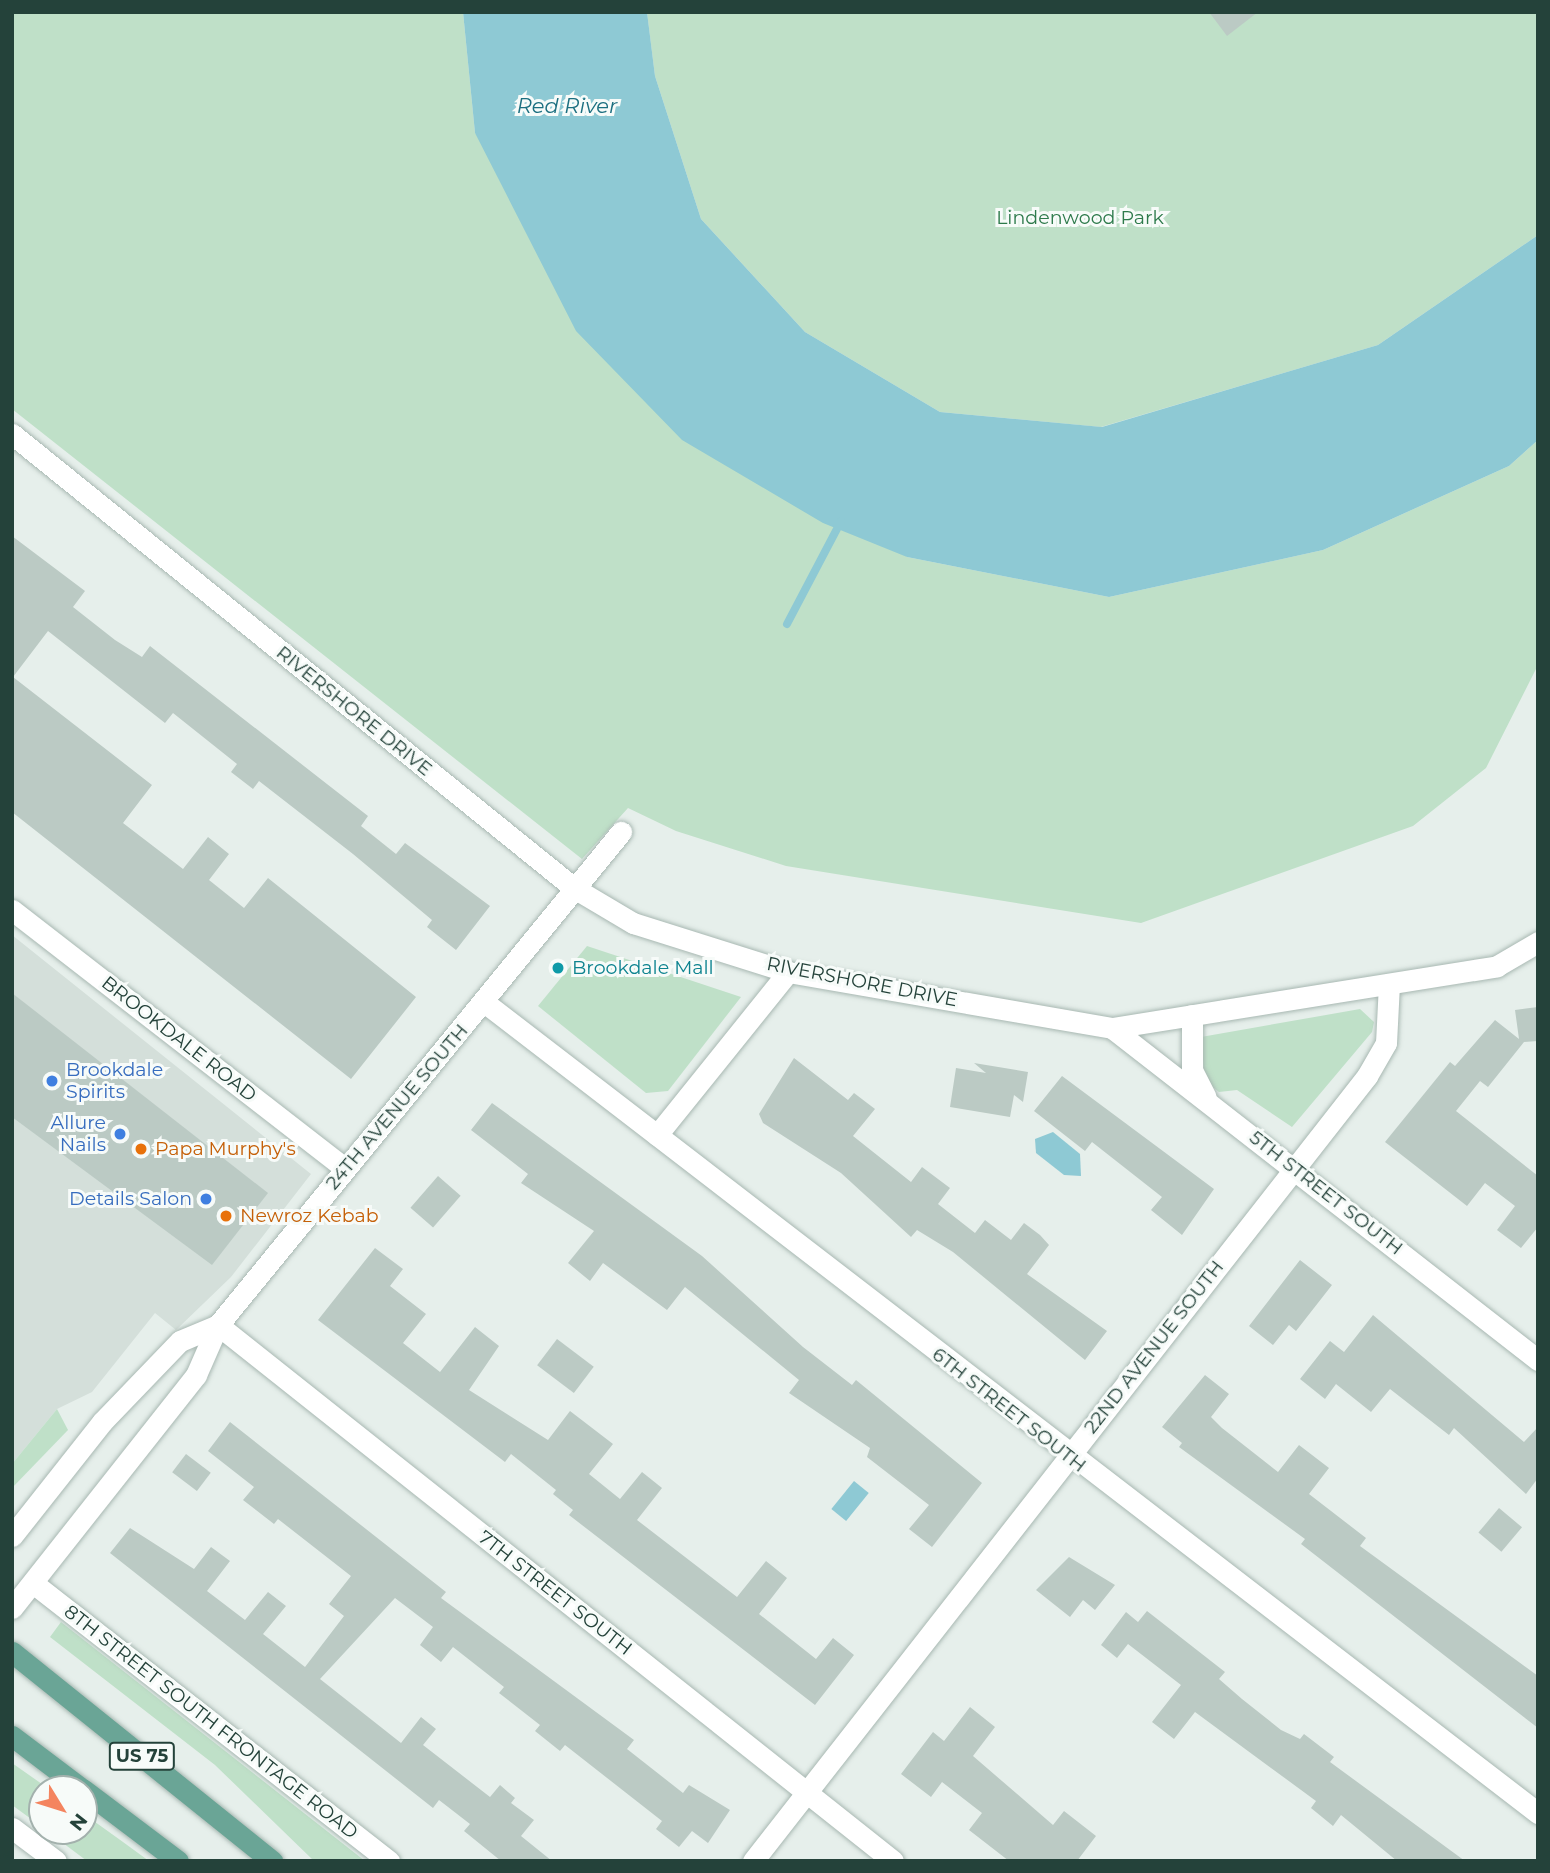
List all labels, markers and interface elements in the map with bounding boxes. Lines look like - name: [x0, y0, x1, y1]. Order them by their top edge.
- water label: Red River: [517, 93, 617, 119]
- park label: Lindenwood Park: [996, 207, 1164, 229]
- street label: RIVERSHORE DRIVE: [272, 641, 436, 781]
- street label: RIVERSHORE DRIVE: [765, 952, 959, 1012]
- place label: Brookdale Mall: [572, 957, 714, 979]
- marker: Brookdale Mall: [550, 960, 566, 976]
- street label: BROOKDALE ROAD: [97, 971, 261, 1107]
- street label: 24TH AVENUE SOUTH: [321, 1020, 473, 1194]
- place label: Brookdale Spirits: [66, 1059, 163, 1103]
- marker: Brookdale Spirits: [44, 1073, 60, 1089]
- place label: Allure Nails: [51, 1112, 106, 1156]
- marker: Allure Nails: [112, 1126, 128, 1142]
- street label: 5TH STREET SOUTH: [1245, 1126, 1407, 1260]
- place label: Papa Murphy's: [155, 1138, 296, 1160]
- marker: Papa Murphy's: [133, 1141, 149, 1157]
- place label: Details Salon: [69, 1188, 192, 1210]
- marker: Details Salon: [198, 1191, 214, 1207]
- place label: Newroz Kebab: [240, 1205, 379, 1227]
- marker: Newroz Kebab: [218, 1208, 234, 1224]
- street label: 22ND AVENUE SOUTH: [1079, 1256, 1229, 1438]
- street label: 6TH STREET SOUTH: [928, 1343, 1090, 1477]
- street label: 7TH STREET SOUTH: [474, 1526, 636, 1660]
- street label: 8TH STREET SOUTH FRONTAGE ROAD: [60, 1600, 362, 1844]
- road number: US 75: [109, 1742, 175, 1770]
- north arrow: [28, 1775, 98, 1845]

